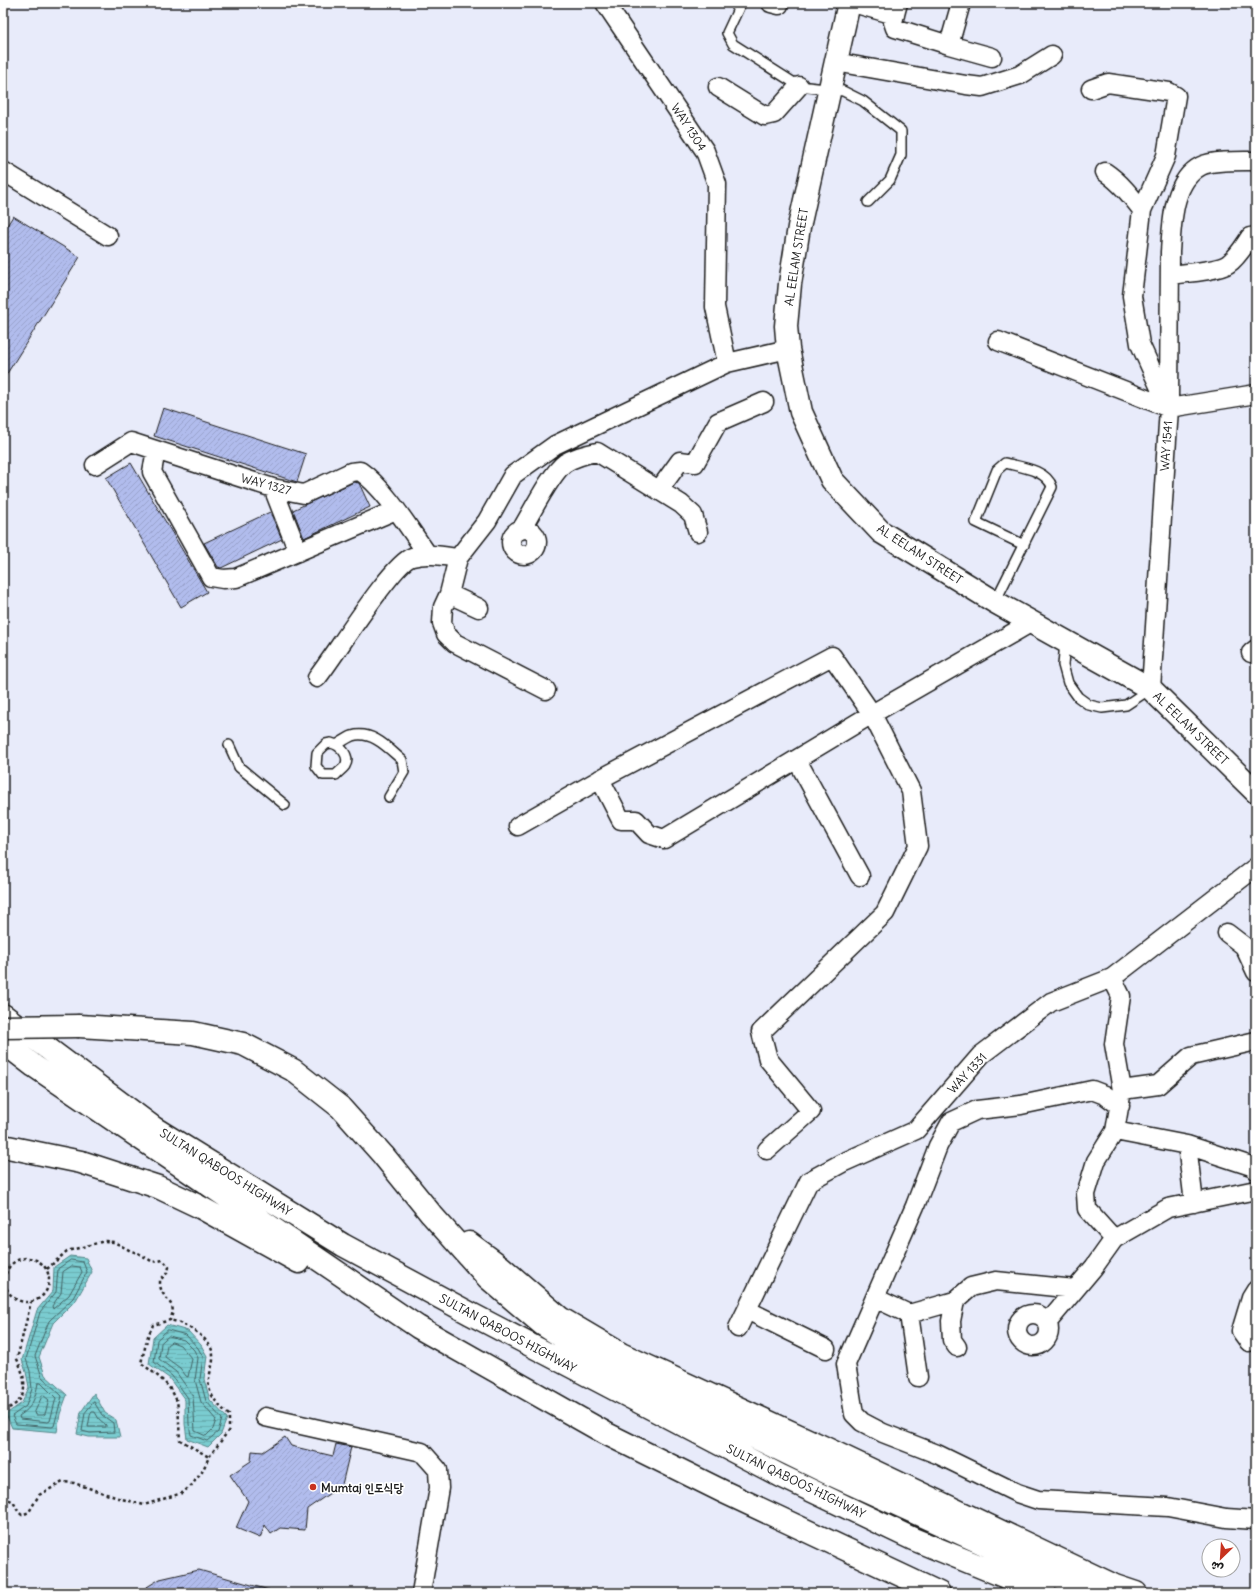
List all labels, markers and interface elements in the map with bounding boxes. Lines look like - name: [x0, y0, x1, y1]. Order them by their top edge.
- street label: WAY 1304: [668, 100, 710, 154]
- street label: AL EELAM STREET: [781, 207, 811, 307]
- street label: WAY 1541: [1157, 420, 1175, 472]
- street label: WAY 1327: [239, 470, 293, 498]
- street label: AL EELAM STREET: [874, 521, 966, 587]
- street label: AL EELAM STREET: [1150, 688, 1232, 768]
- street label: WAY 1331: [944, 1049, 990, 1097]
- street label: SULTAN QABOOS HIGHWAY: [157, 1125, 295, 1219]
- street label: SULTAN QABOOS HIGHWAY: [437, 1290, 579, 1376]
- street label: SULTAN QABOOS HIGHWAY: [724, 1441, 868, 1521]
- place label: Mumtaj 인도식당: [321, 1480, 403, 1495]
- marker: Mumtaj 인도식당: [308, 1482, 318, 1492]
- north arrow: [1201, 1538, 1241, 1578]
- text: ش: [1208, 1558, 1225, 1576]

